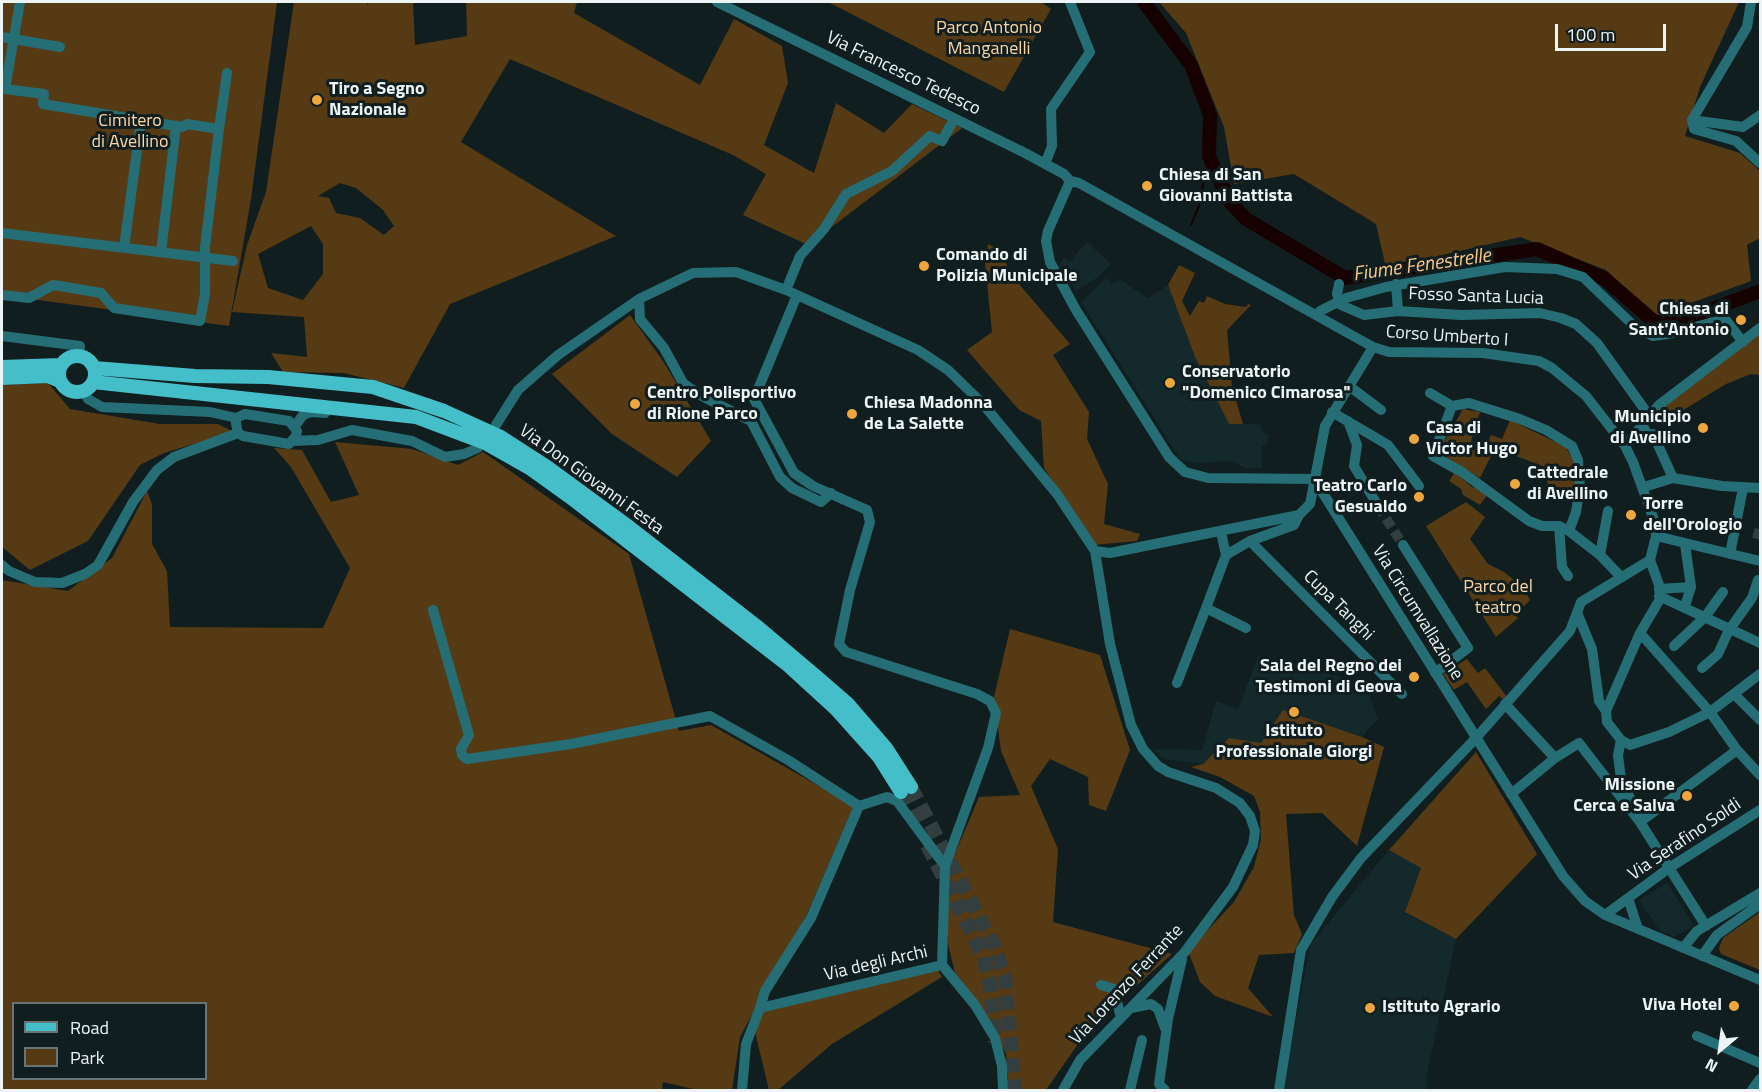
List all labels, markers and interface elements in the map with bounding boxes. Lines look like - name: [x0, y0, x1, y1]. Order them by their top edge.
- scale bar: [1558, 12, 1669, 50]
- park label: Parco Antonio Manganelli: [936, 18, 1042, 60]
- text: 100 m: [1566, 21, 1615, 48]
- street label: Via Francesco Tedesco: [822, 27, 984, 121]
- place label: Tiro a Segno Nazionale: [329, 79, 425, 122]
- marker: Tiro a Segno Nazionale: [310, 93, 324, 107]
- park label: Cimitero di Avellino: [92, 111, 168, 154]
- place label: Chiesa di San Giovanni Battista: [1159, 165, 1293, 207]
- marker: Chiesa di San Giovanni Battista: [1140, 179, 1154, 193]
- water label: Fiume Fenestrelle: [1352, 244, 1492, 288]
- place label: Comando di Polizia Municipale: [936, 245, 1077, 288]
- marker: Comando di Polizia Municipale: [917, 259, 931, 273]
- street label: Fosso Santa Lucia: [1408, 284, 1544, 310]
- place label: Chiesa di Sant'Antonio: [1629, 299, 1729, 342]
- marker: Chiesa di Sant'Antonio: [1734, 313, 1748, 327]
- street label: Corso Umberto I: [1385, 322, 1509, 352]
- place label: Conservatorio "Domenico Cimarosa": [1182, 362, 1351, 404]
- marker: Conservatorio "Domenico Cimarosa": [1163, 376, 1177, 390]
- place label: Centro Polisportivo di Rione Parco: [647, 383, 796, 426]
- place label: Chiesa Madonna de La Salette: [864, 393, 992, 436]
- marker: Centro Polisportivo di Rione Parco: [628, 397, 642, 411]
- marker: Chiesa Madonna de La Salette: [845, 407, 859, 421]
- place label: Municipio di Avellino: [1610, 407, 1691, 450]
- place label: Casa di Victor Hugo: [1426, 418, 1518, 460]
- street label: Via Don Giovanni Festa: [515, 420, 667, 540]
- marker: Municipio di Avellino: [1696, 421, 1710, 435]
- marker: Casa di Victor Hugo: [1407, 432, 1421, 446]
- place label: Cattedrale di Avellino: [1527, 463, 1608, 506]
- place label: Teatro Carlo Gesualdo: [1314, 476, 1407, 518]
- marker: Cattedrale di Avellino: [1508, 477, 1522, 491]
- marker: Teatro Carlo Gesualdo: [1412, 490, 1426, 504]
- place label: Torre dell'Orologio: [1643, 494, 1742, 536]
- marker: Torre dell'Orologio: [1624, 508, 1638, 522]
- street label: Via Circumvallazione: [1367, 542, 1467, 684]
- street label: Cupa Tanghi: [1298, 566, 1378, 646]
- park label: Parco del teatro: [1463, 577, 1533, 620]
- place label: Sala del Regno dei Testimoni di Geova: [1255, 656, 1402, 698]
- marker: Sala del Regno dei Testimoni di Geova: [1407, 670, 1421, 684]
- marker: Istituto Professionale Giorgi: [1287, 705, 1301, 719]
- place label: Istituto Professionale Giorgi: [1216, 721, 1372, 764]
- place label: Missione Cerca e Salva: [1573, 775, 1675, 818]
- marker: Missione Cerca e Salva: [1680, 789, 1694, 803]
- street label: Via Serafino Soldi: [1624, 794, 1746, 886]
- street label: Via Lorenzo Ferrante: [1066, 920, 1188, 1050]
- street label: Via degli Archi: [822, 942, 930, 986]
- place label: Viva Hotel: [1642, 995, 1722, 1017]
- place label: Istituto Agrario: [1382, 997, 1501, 1019]
- marker: Viva Hotel: [1727, 999, 1741, 1013]
- marker: Istituto Agrario: [1363, 1001, 1377, 1015]
- legend: [12, 1002, 207, 1080]
- text: Road: [70, 1014, 109, 1041]
- north arrow: [1690, 1020, 1750, 1080]
- text: Park: [70, 1044, 104, 1071]
- text: N: [1701, 1053, 1722, 1079]

